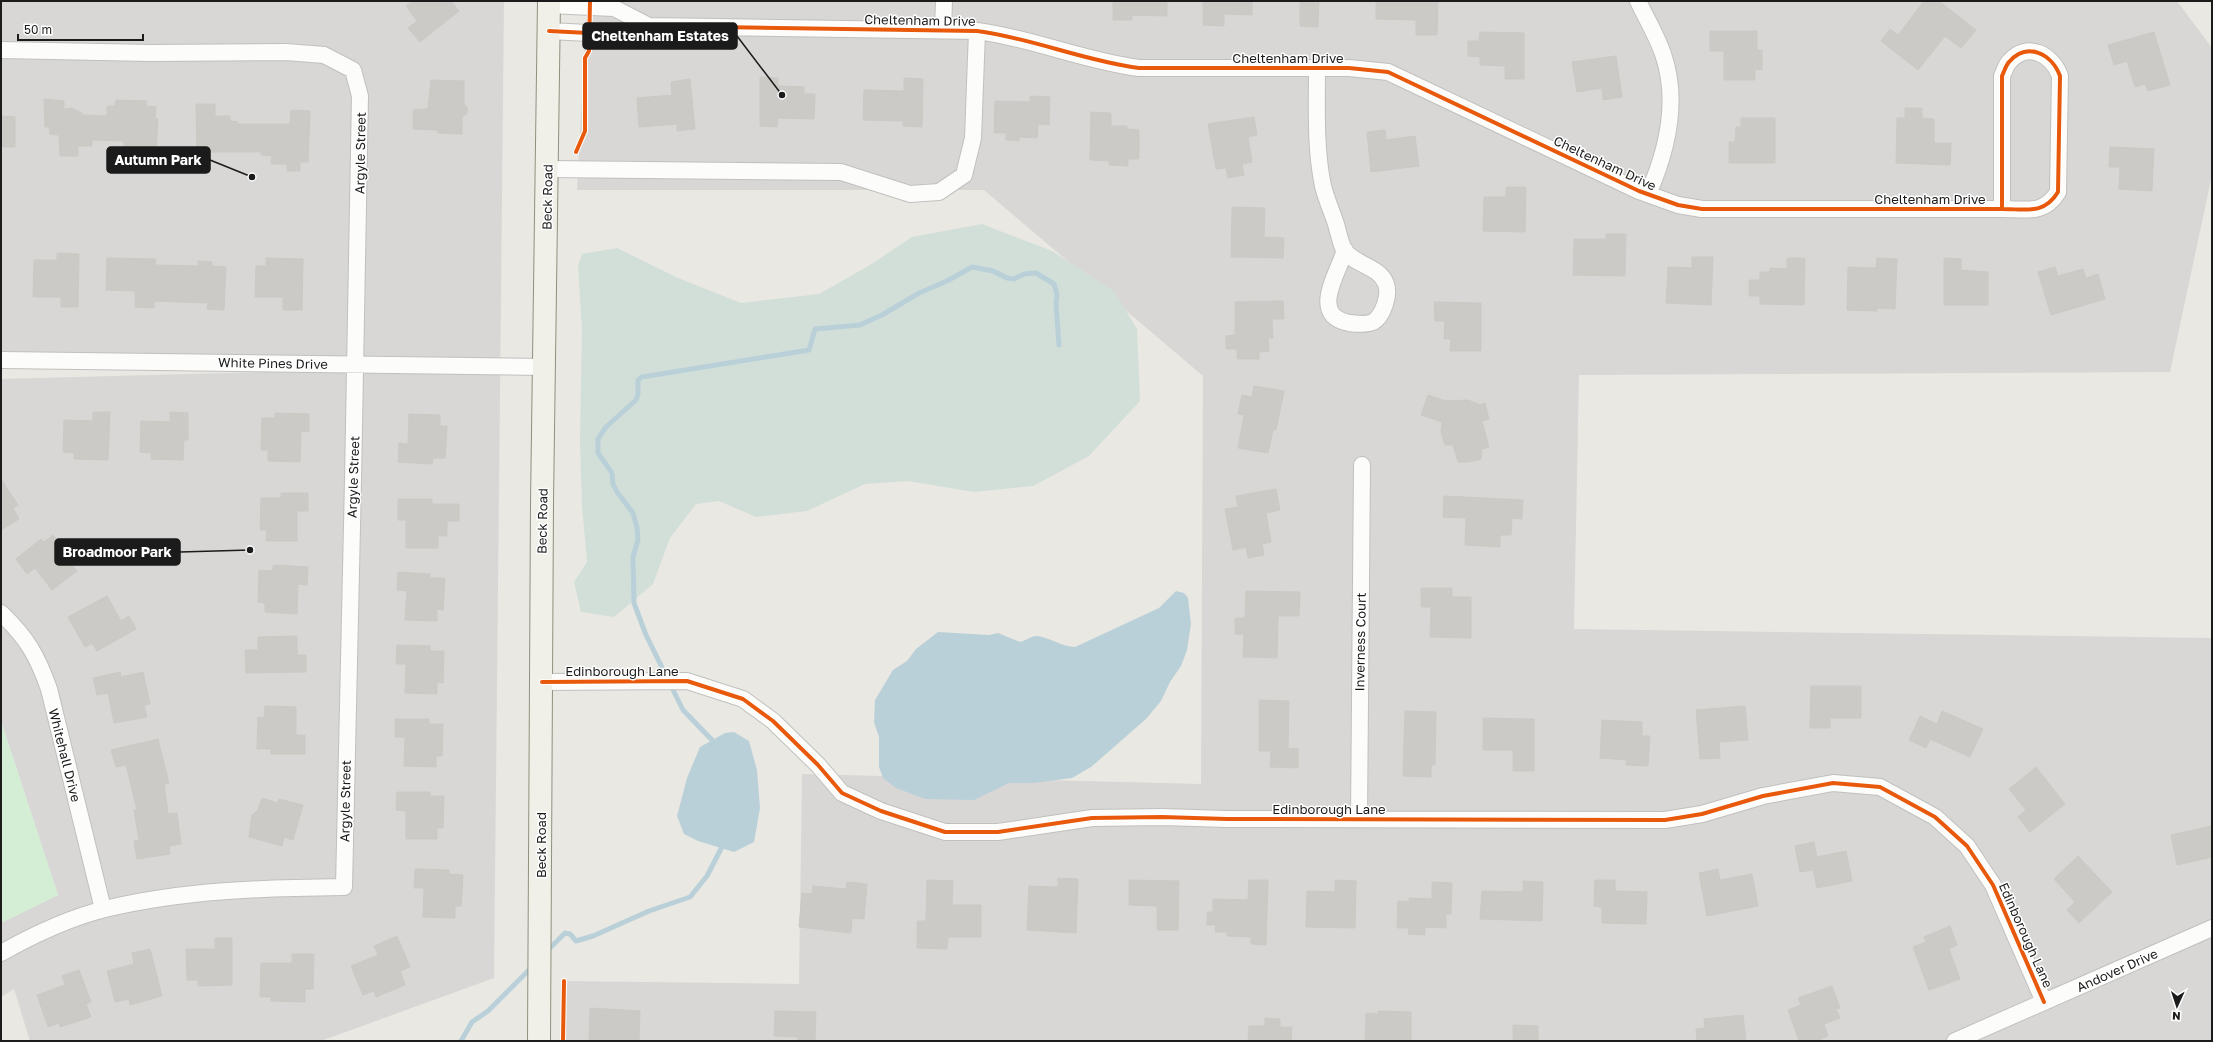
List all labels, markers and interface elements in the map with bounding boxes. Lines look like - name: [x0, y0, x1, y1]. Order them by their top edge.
- street label: Cheltenham Drive: [864, 11, 976, 29]
- scale bar: [18, 16, 143, 42]
- text: 50 m: [24, 22, 52, 37]
- callout: Cheltenham Estates: [583, 23, 737, 49]
- text: Cheltenham Estates: [591, 27, 729, 44]
- street label: Cheltenham Drive: [1232, 50, 1344, 66]
- street label: Argyle Street: [351, 112, 369, 194]
- street label: Cheltenham Drive: [1551, 132, 1659, 194]
- callout: Autumn Park: [107, 147, 210, 173]
- text: Autumn Park: [114, 151, 202, 168]
- street label: Beck Road: [538, 164, 556, 230]
- street label: Cheltenham Drive: [1874, 191, 1986, 207]
- street label: White Pines Drive: [218, 354, 328, 372]
- street label: Argyle Street: [344, 436, 362, 518]
- street label: Beck Road: [533, 488, 551, 554]
- callout: Broadmoor Park: [55, 539, 180, 565]
- text: Broadmoor Park: [62, 543, 172, 560]
- street label: Inverness Court: [1351, 592, 1369, 692]
- street label: Edinborough Lane: [565, 663, 679, 679]
- street label: Whitehall Drive: [46, 707, 84, 803]
- street label: Argyle Street: [336, 760, 354, 842]
- street label: Edinborough Lane: [1272, 801, 1386, 817]
- street label: Beck Road: [533, 812, 549, 878]
- street label: Edinborough Lane: [1996, 880, 2056, 990]
- street label: Andover Drive: [2074, 945, 2160, 995]
- north arrow: [2157, 986, 2197, 1026]
- text: N: [2172, 1010, 2181, 1023]

